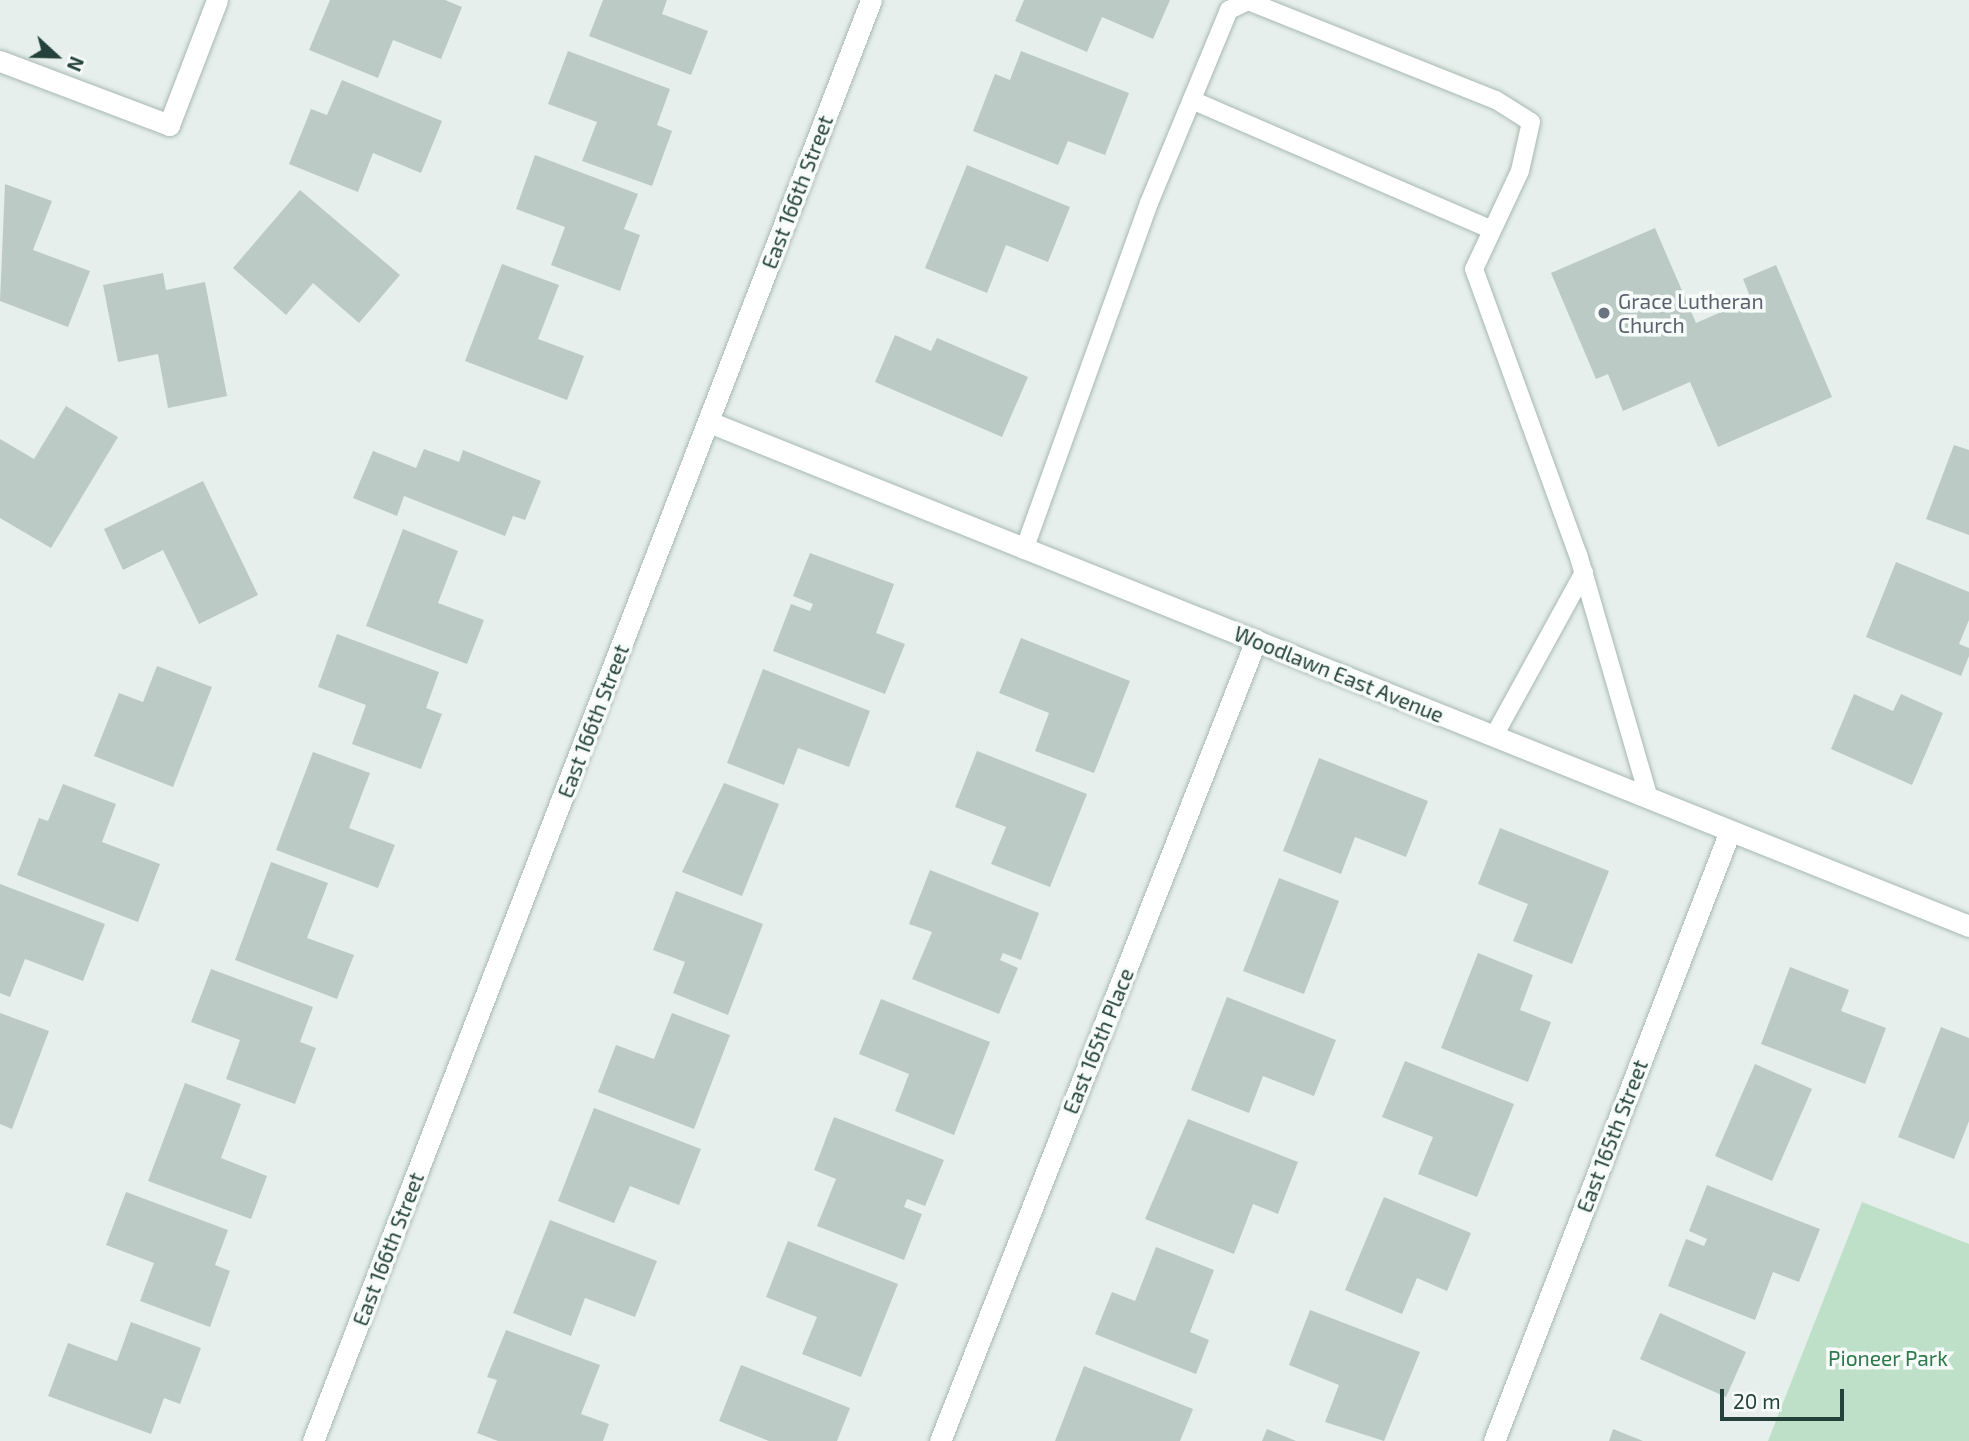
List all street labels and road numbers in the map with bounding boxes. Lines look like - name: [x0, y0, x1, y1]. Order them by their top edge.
- street label: East 166th Street: [756, 112, 838, 272]
- street label: Woodlawn East Avenue: [1230, 620, 1448, 728]
- street label: East 166th Street: [552, 641, 634, 801]
- street label: East 165th Place: [1057, 965, 1139, 1117]
- street label: East 165th Street: [1571, 1056, 1653, 1216]
- street label: East 166th Street: [347, 1169, 429, 1329]

